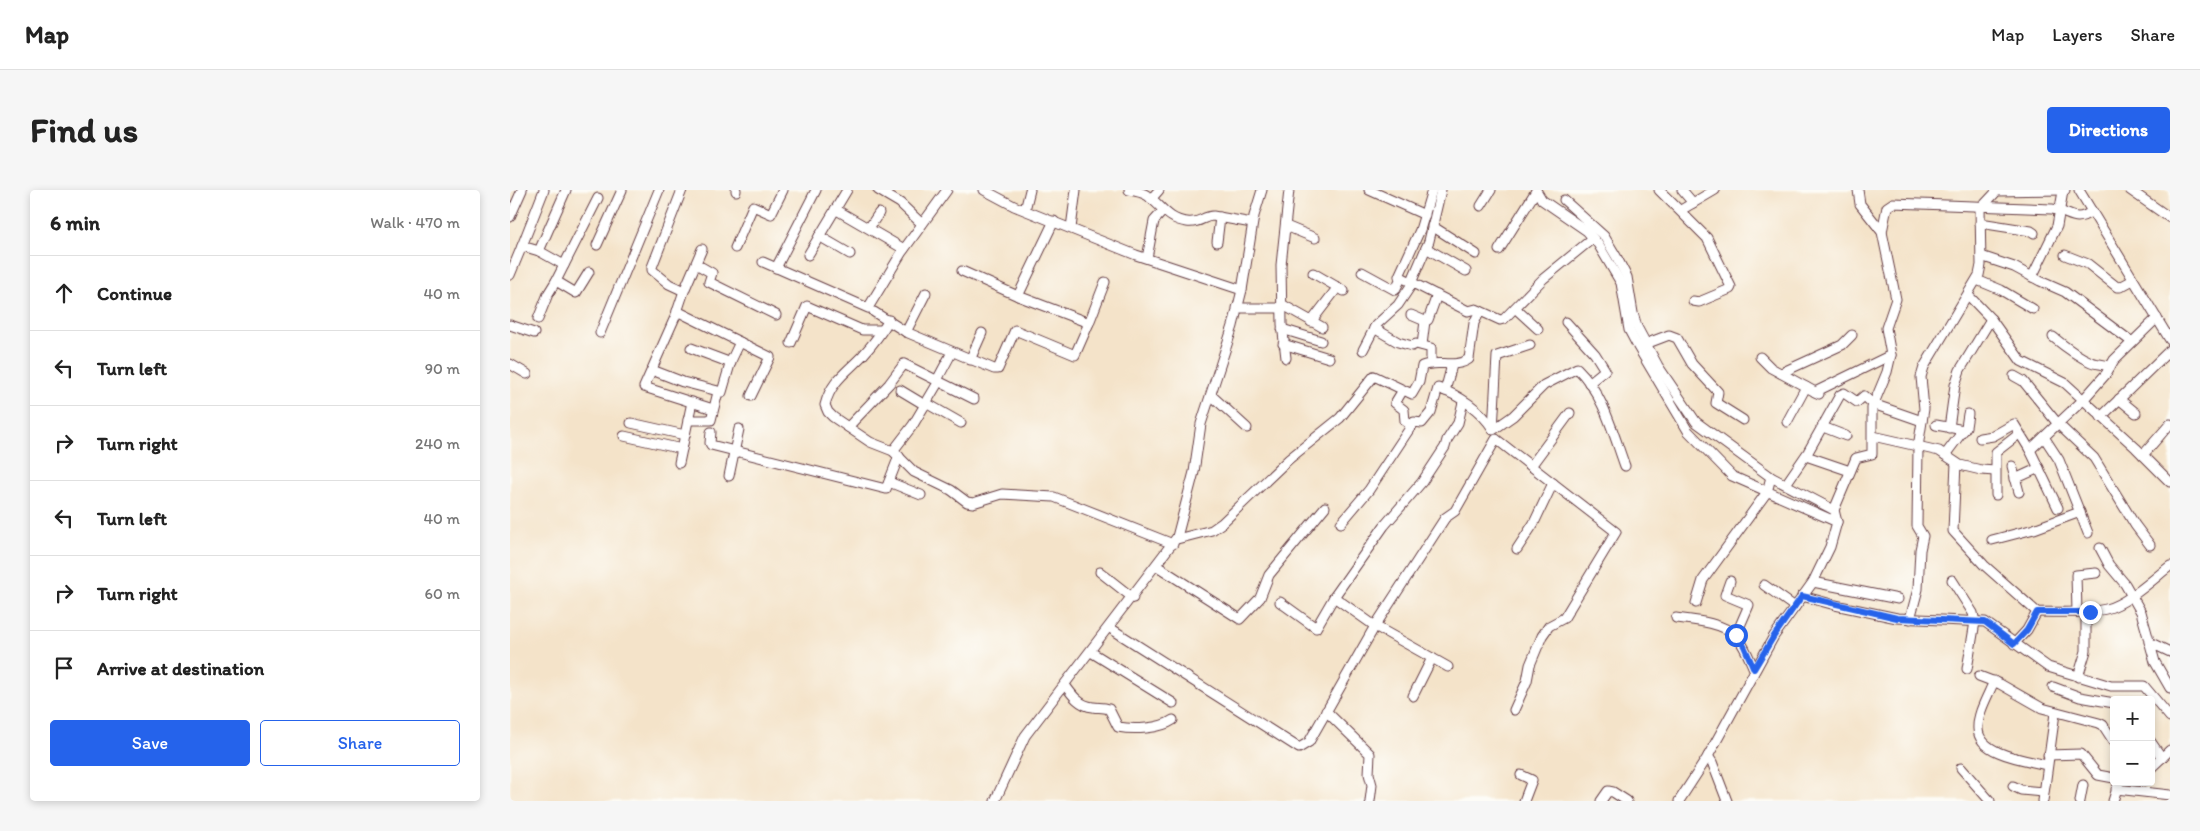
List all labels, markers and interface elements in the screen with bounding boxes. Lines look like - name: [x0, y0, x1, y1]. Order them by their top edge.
- text: Map: [25, 20, 69, 49]
- text: Map: [1991, 24, 2024, 46]
- text: Layers: [2052, 24, 2102, 46]
- text: Share: [2130, 24, 2175, 46]
- button: Directions: [2047, 107, 2170, 153]
- text: Find us: [30, 109, 138, 151]
- text: 6 min: [50, 210, 100, 235]
- text: Walk · 470 m: [370, 213, 460, 232]
- icon: ahead: [50, 279, 78, 307]
- text: Continue: [97, 282, 172, 305]
- text: 40 m: [423, 284, 460, 303]
- icon: left: [50, 354, 78, 382]
- text: Turn left: [97, 357, 167, 380]
- text: 90 m: [425, 359, 460, 378]
- icon: right: [50, 429, 78, 457]
- text: Turn right: [97, 432, 178, 455]
- text: 240 m: [415, 434, 460, 453]
- icon: left: [50, 504, 78, 532]
- text: Turn left: [97, 507, 167, 530]
- text: 40 m: [423, 509, 460, 528]
- icon: right: [50, 579, 78, 607]
- text: Turn right: [97, 582, 178, 605]
- text: 60 m: [425, 584, 460, 603]
- route end: [2079, 601, 2102, 624]
- route start: [1725, 624, 1748, 647]
- icon: arrive: [50, 654, 78, 682]
- text: Arrive at destination: [97, 657, 264, 680]
- map controls: [2110, 696, 2155, 786]
- button: +: [2110, 696, 2155, 741]
- button: Save: [50, 720, 250, 766]
- button: Share: [260, 720, 460, 766]
- button: −: [2110, 741, 2155, 786]

